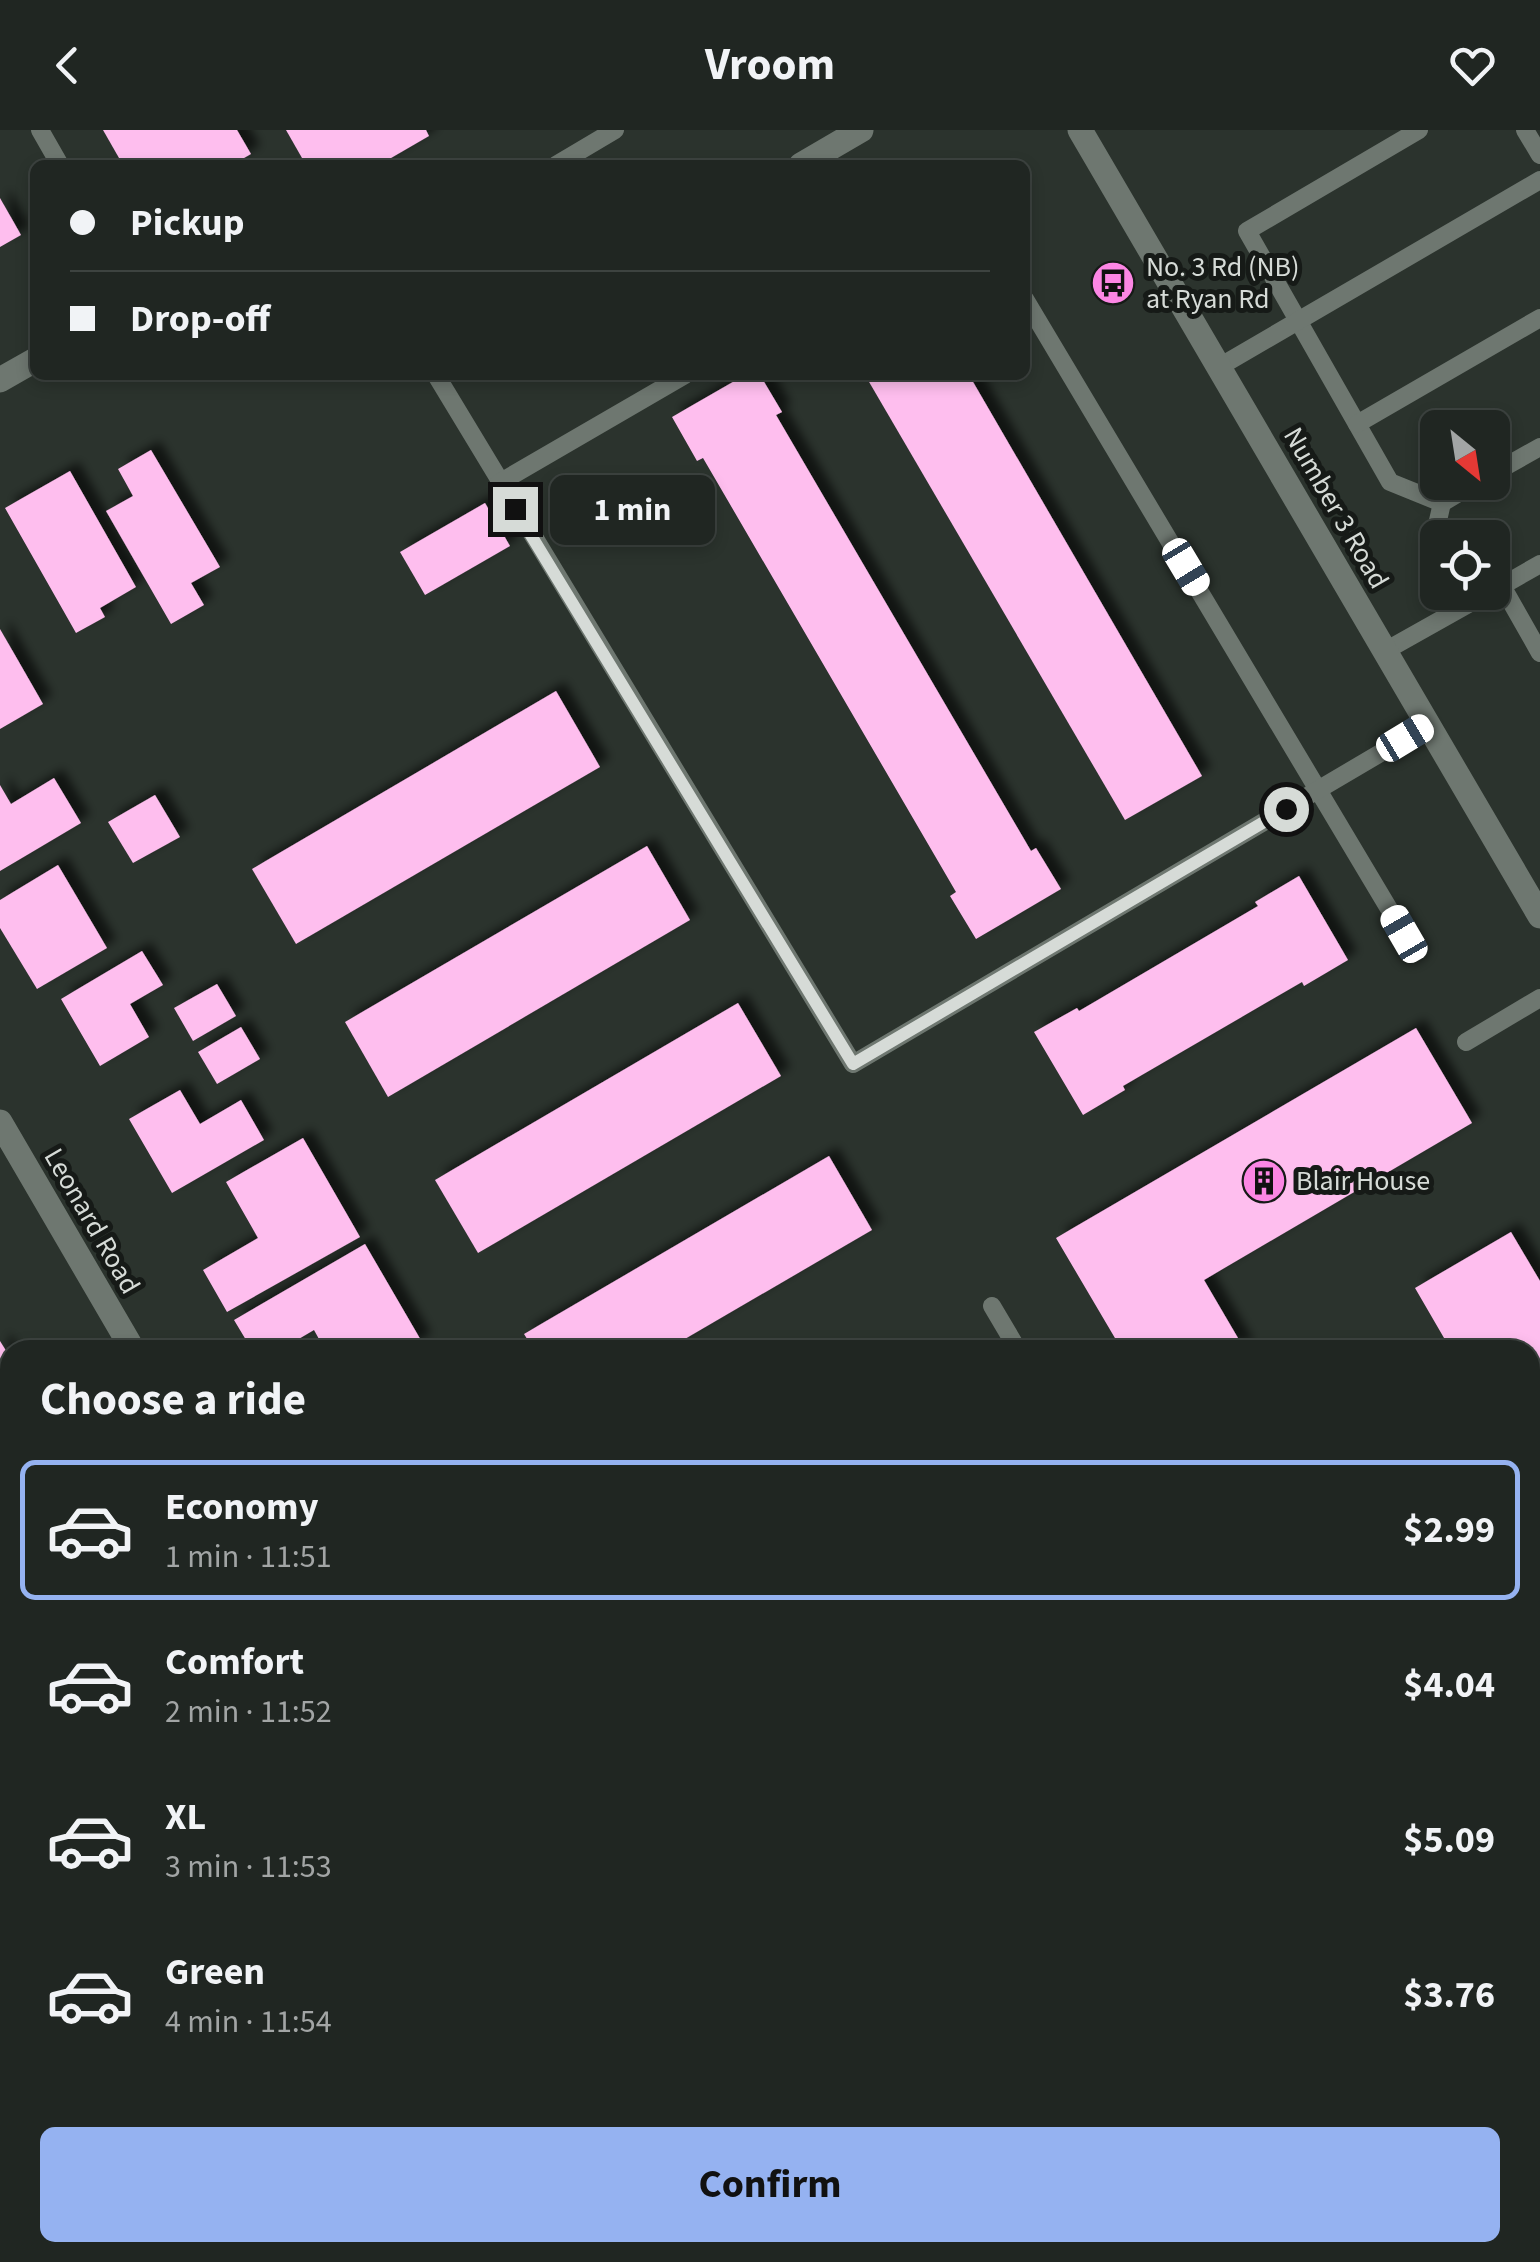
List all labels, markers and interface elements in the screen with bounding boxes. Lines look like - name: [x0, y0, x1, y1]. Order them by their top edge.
- text: Vroom: [705, 33, 835, 97]
- icon: back: [40, 38, 95, 93]
- icon: heart: [1445, 38, 1500, 93]
- text: Pickup: [130, 196, 244, 250]
- place label: No. 3 Rd (NB) at Ryan Rd: [1146, 247, 1299, 319]
- bus stop icon: No. 3 Rd (NB) at Ryan Rd: [1090, 260, 1136, 306]
- text: Drop-off: [130, 292, 270, 346]
- north arrow: [1420, 410, 1510, 500]
- map controls: [1420, 410, 1510, 610]
- street label: Number 3 Road: [1273, 420, 1399, 596]
- callout: 1 min: [550, 474, 715, 544]
- route end: [493, 487, 538, 532]
- text: 1 min: [594, 487, 671, 533]
- button: locate: [1420, 520, 1510, 610]
- car: [1158, 534, 1214, 600]
- car: [1372, 710, 1438, 766]
- route start: [1264, 787, 1309, 832]
- car: [1376, 901, 1432, 967]
- street label: Leonard Road: [34, 1141, 150, 1301]
- building icon: Blair House: [1241, 1158, 1287, 1204]
- place label: Blair House: [1296, 1161, 1430, 1201]
- text: Choose a ride: [40, 1368, 306, 1432]
- text: Economy: [165, 1480, 318, 1534]
- icon: car: [45, 1485, 135, 1575]
- text: $2.99: [1403, 1503, 1495, 1557]
- text: 1 min · 11:51: [165, 1534, 332, 1580]
- text: Comfort: [165, 1635, 304, 1689]
- icon: car: [45, 1640, 135, 1730]
- text: $4.04: [1403, 1658, 1495, 1712]
- text: 2 min · 11:52: [165, 1689, 332, 1735]
- text: XL: [165, 1790, 206, 1844]
- icon: car: [45, 1795, 135, 1885]
- text: $5.09: [1403, 1813, 1495, 1867]
- text: 3 min · 11:53: [165, 1844, 332, 1890]
- text: Green: [165, 1945, 265, 1999]
- icon: car: [45, 1950, 135, 2040]
- text: $3.76: [1403, 1968, 1495, 2022]
- text: 4 min · 11:54: [165, 1999, 332, 2045]
- button: Confirm: [40, 2127, 1500, 2242]

